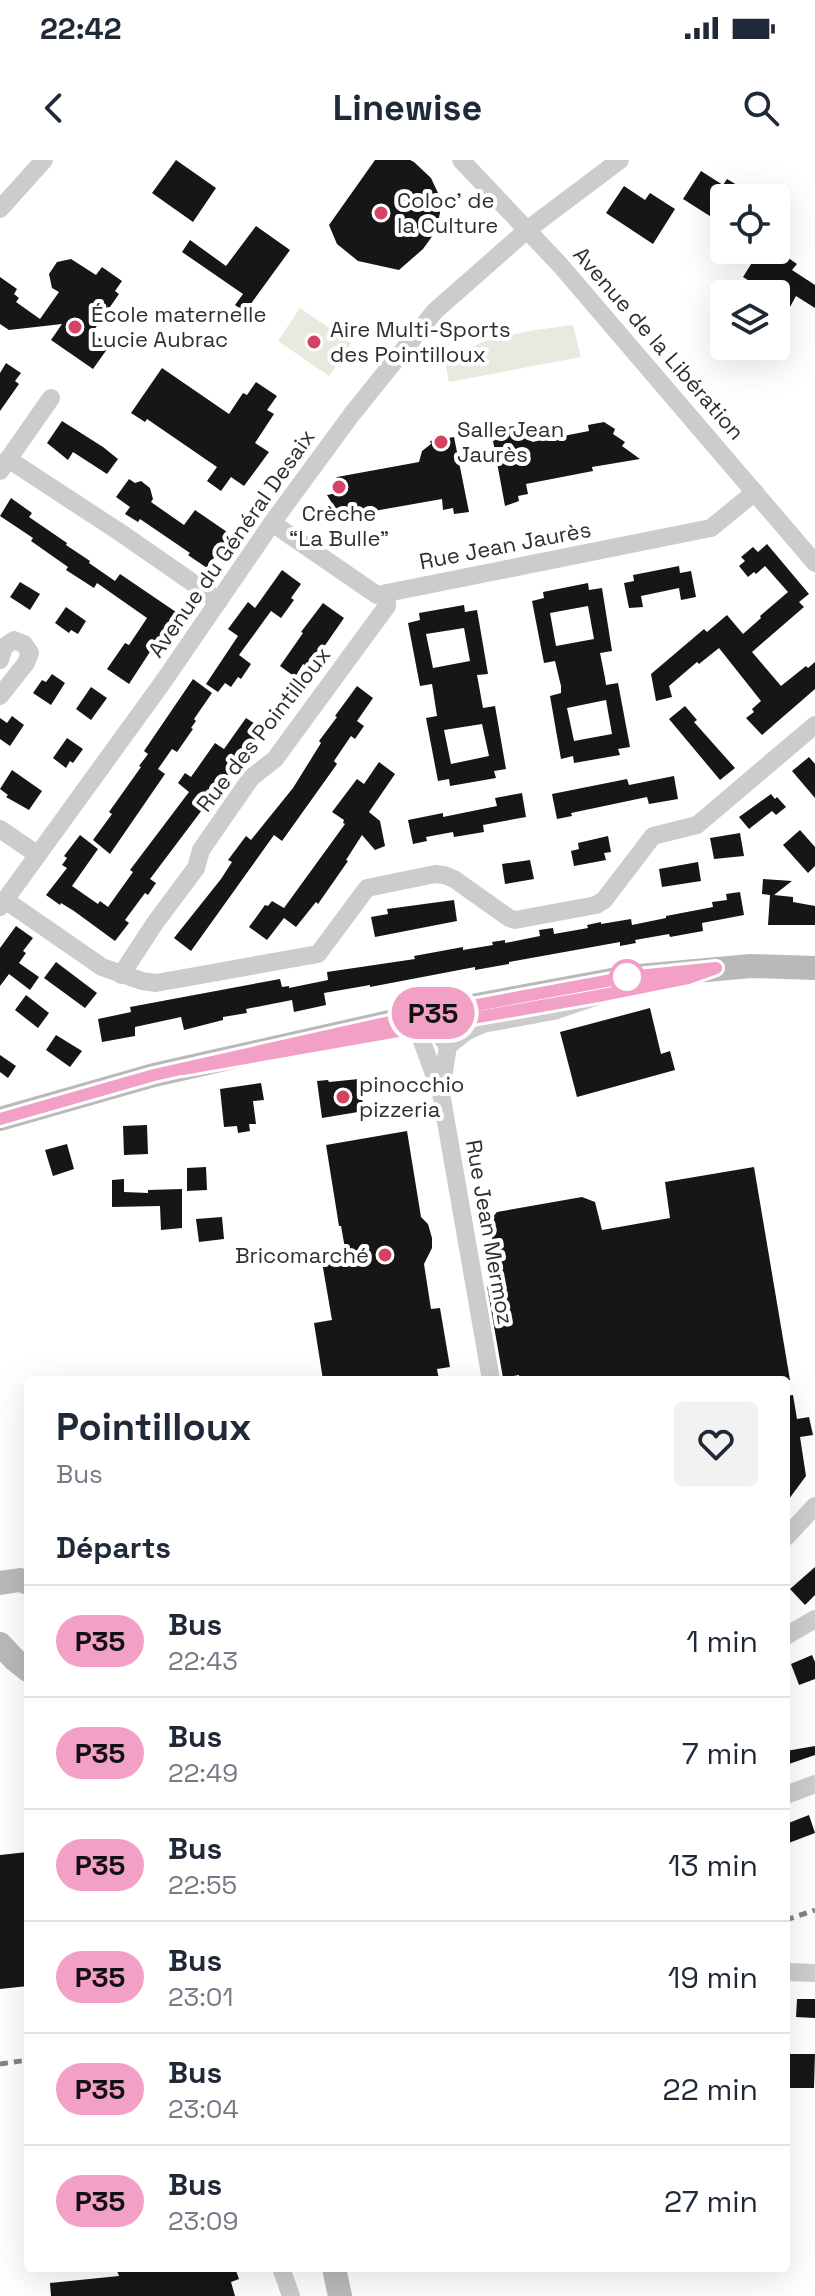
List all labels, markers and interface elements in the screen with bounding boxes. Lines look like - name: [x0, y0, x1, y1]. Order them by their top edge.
- text: 22:42: [40, 9, 121, 48]
- text: Linewise: [333, 85, 482, 131]
- icon: back: [32, 86, 76, 130]
- icon: search: [739, 86, 783, 130]
- map controls: [710, 184, 790, 360]
- button: locate: [710, 184, 790, 264]
- place label: Coloc' de la Culture: [397, 186, 498, 239]
- marker: Coloc' de la Culture: [372, 204, 390, 222]
- street label: Avenue de la Libération: [567, 241, 751, 445]
- button: layers: [710, 280, 790, 360]
- place label: École maternelle Lucie Aubrac: [91, 300, 266, 353]
- place label: Aire Multi-Sports des Pointilloux: [330, 315, 511, 368]
- marker: École maternelle Lucie Aubrac: [66, 318, 84, 336]
- marker: Aire Multi-Sports des Pointilloux: [305, 333, 323, 351]
- place label: Salle Jean Jaurès: [457, 415, 564, 468]
- street label: Avenue du Général Desaix: [141, 423, 321, 663]
- marker: Salle Jean Jaurès: [432, 433, 450, 451]
- marker: Crèche “La Bulle”: [330, 478, 348, 496]
- place label: Crèche “La Bulle”: [289, 499, 389, 552]
- street label: Rue Jean Jaurès: [417, 515, 593, 575]
- street label: Rue des Pointilloux: [190, 641, 336, 817]
- unlabelled marker: [610, 960, 644, 994]
- line badge: P35: [387, 987, 479, 1039]
- text: P35: [408, 995, 458, 1031]
- place label: pinocchio pizzeria: [359, 1070, 464, 1123]
- marker: pinocchio pizzeria: [334, 1088, 352, 1106]
- street label: Rue Jean Mermoz: [460, 1137, 520, 1327]
- place label: Bricomarché: [235, 1241, 369, 1269]
- marker: Bricomarché: [376, 1246, 394, 1264]
- button: heart: [674, 1402, 758, 1486]
- text: Pointilloux: [56, 1403, 252, 1451]
- text: Bus: [56, 1457, 103, 1491]
- text: Départs: [56, 1528, 171, 1567]
- text: Bus: [168, 1605, 222, 1644]
- text: 1 min: [686, 1622, 758, 1661]
- text: P35: [75, 1623, 125, 1659]
- text: 22:43: [168, 1644, 238, 1678]
- text: Bus: [168, 1717, 222, 1756]
- text: 7 min: [682, 1734, 758, 1773]
- text: P35: [75, 1735, 125, 1771]
- text: 22:49: [168, 1756, 238, 1790]
- text: Bus: [168, 1829, 222, 1868]
- text: 13 min: [668, 1846, 758, 1885]
- text: P35: [75, 1847, 125, 1883]
- text: 22:55: [168, 1868, 237, 1902]
- text: Bus: [168, 1941, 222, 1980]
- text: 19 min: [668, 1958, 758, 1997]
- text: P35: [75, 1959, 125, 1995]
- text: 23:01: [168, 1980, 233, 2014]
- text: Bus: [168, 2053, 222, 2092]
- text: 22 min: [663, 2070, 758, 2109]
- text: P35: [75, 2071, 125, 2107]
- text: 23:04: [168, 2092, 239, 2126]
- text: Bus: [168, 2165, 222, 2204]
- text: 27 min: [664, 2182, 758, 2221]
- text: P35: [75, 2183, 125, 2219]
- text: 23:09: [168, 2204, 238, 2238]

